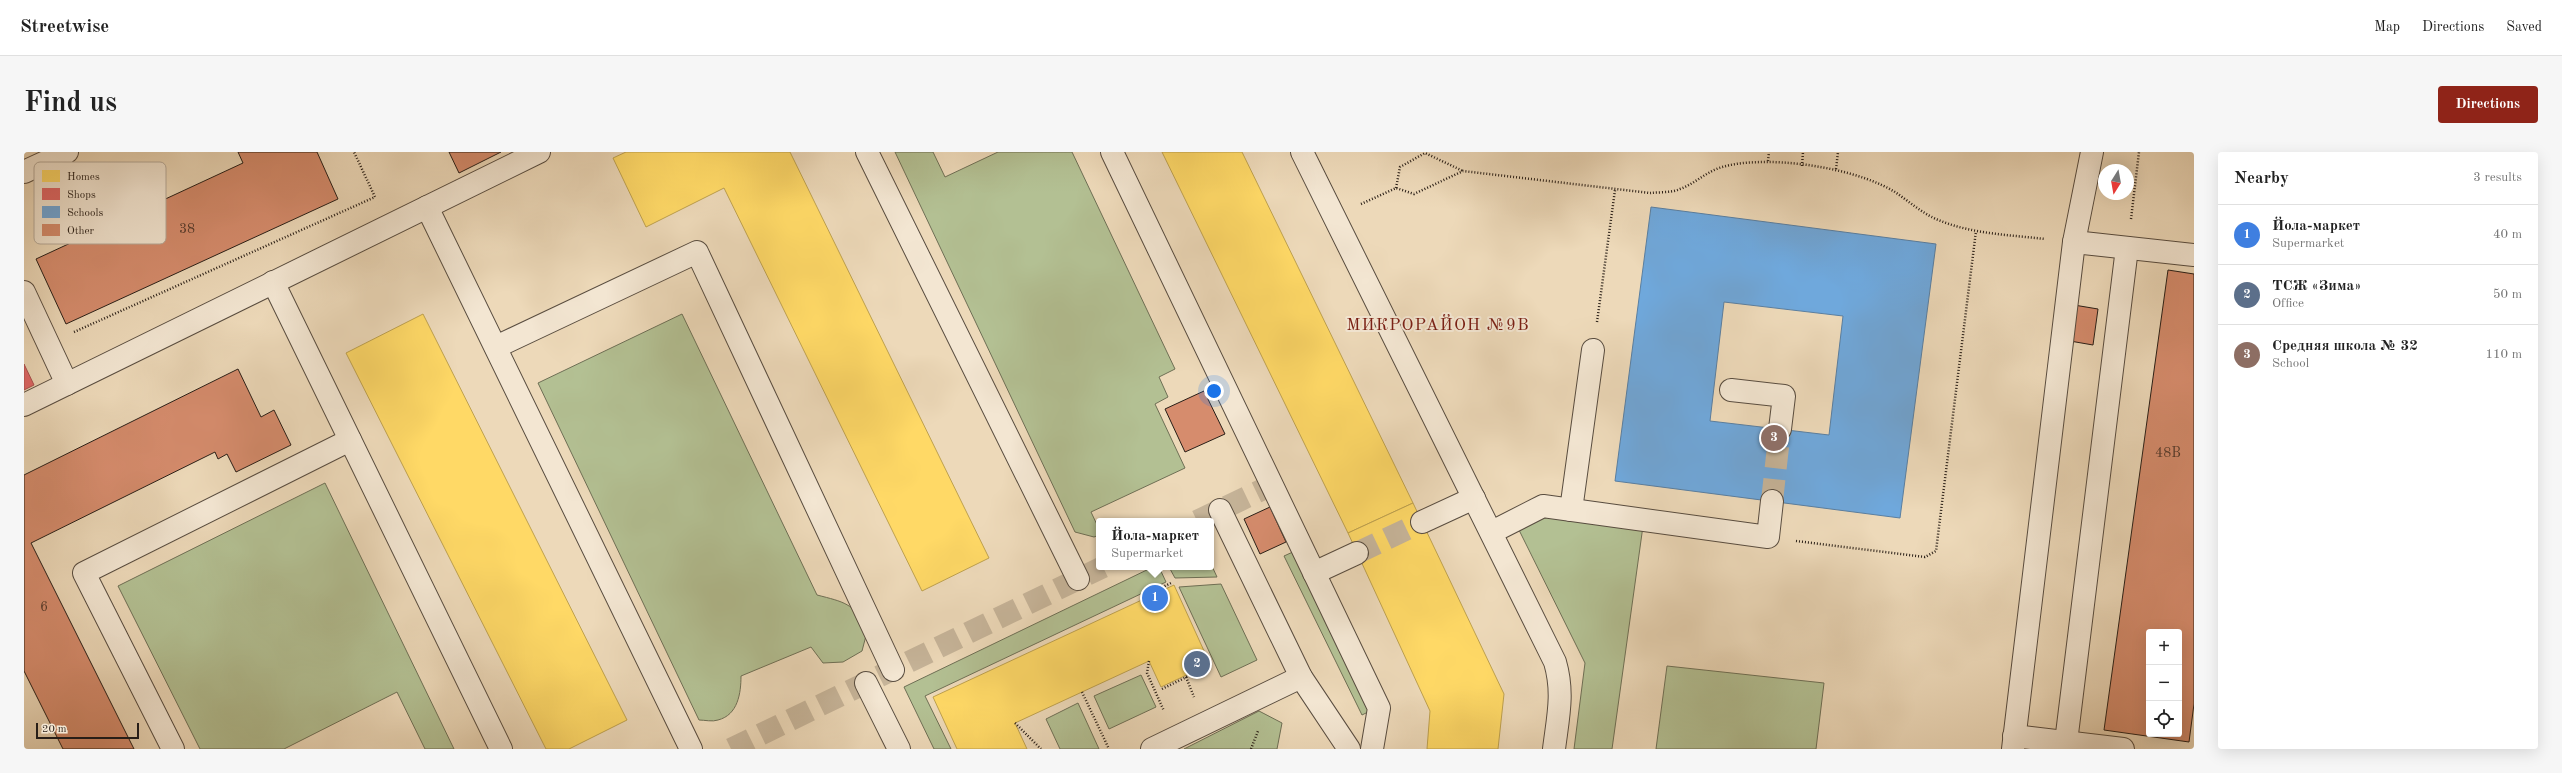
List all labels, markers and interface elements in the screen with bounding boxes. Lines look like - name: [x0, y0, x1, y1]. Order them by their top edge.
- text: Streetwise: [20, 18, 109, 37]
- text: Map: [2374, 20, 2400, 34]
- text: Directions: [2422, 20, 2484, 34]
- text: Saved: [2506, 20, 2542, 34]
- button: Directions: [2438, 86, 2538, 123]
- text: Find us: [24, 90, 117, 118]
- legend: [34, 162, 166, 244]
- north arrow: [2098, 164, 2134, 200]
- text: Nearby: [2234, 170, 2289, 187]
- text: 3 results: [2473, 171, 2522, 184]
- text: Homes: [67, 172, 100, 183]
- text: Shops: [67, 190, 96, 201]
- text: Schools: [67, 208, 103, 219]
- text: Йола-маркет: [2272, 219, 2360, 234]
- house number: 38: [179, 222, 195, 236]
- text: Other: [67, 226, 95, 237]
- text: 1: [2243, 228, 2251, 241]
- text: 40 m: [2493, 228, 2522, 241]
- text: Supermarket: [2272, 237, 2344, 250]
- text: ТСЖ «Зима»: [2272, 279, 2361, 294]
- text: 2: [2243, 288, 2251, 301]
- text: 50 m: [2493, 288, 2522, 301]
- text: Office: [2272, 297, 2304, 310]
- district label: МИКРОРАЙОН №9В: [1346, 314, 1530, 334]
- text: Средняя школа № 32: [2272, 339, 2418, 354]
- text: 3: [2243, 348, 2251, 361]
- text: 110 m: [2485, 348, 2522, 361]
- text: School: [2272, 357, 2309, 370]
- your location: [1204, 381, 1224, 401]
- pin: 3: [1761, 423, 1787, 453]
- house number: 48В: [2155, 446, 2181, 460]
- popup: [1096, 518, 1214, 570]
- text: Йола-маркет: [1111, 529, 1199, 544]
- text: Supermarket: [1111, 547, 1183, 560]
- pin: 1: [1142, 583, 1168, 613]
- house number: 6: [40, 600, 48, 614]
- map controls: [2146, 629, 2182, 737]
- button: +: [2146, 629, 2182, 665]
- pin: 2: [1184, 649, 1210, 679]
- button: −: [2146, 665, 2182, 701]
- button: locate: [2146, 701, 2182, 737]
- scale bar: [36, 721, 139, 740]
- text: 20 m: [42, 724, 67, 735]

